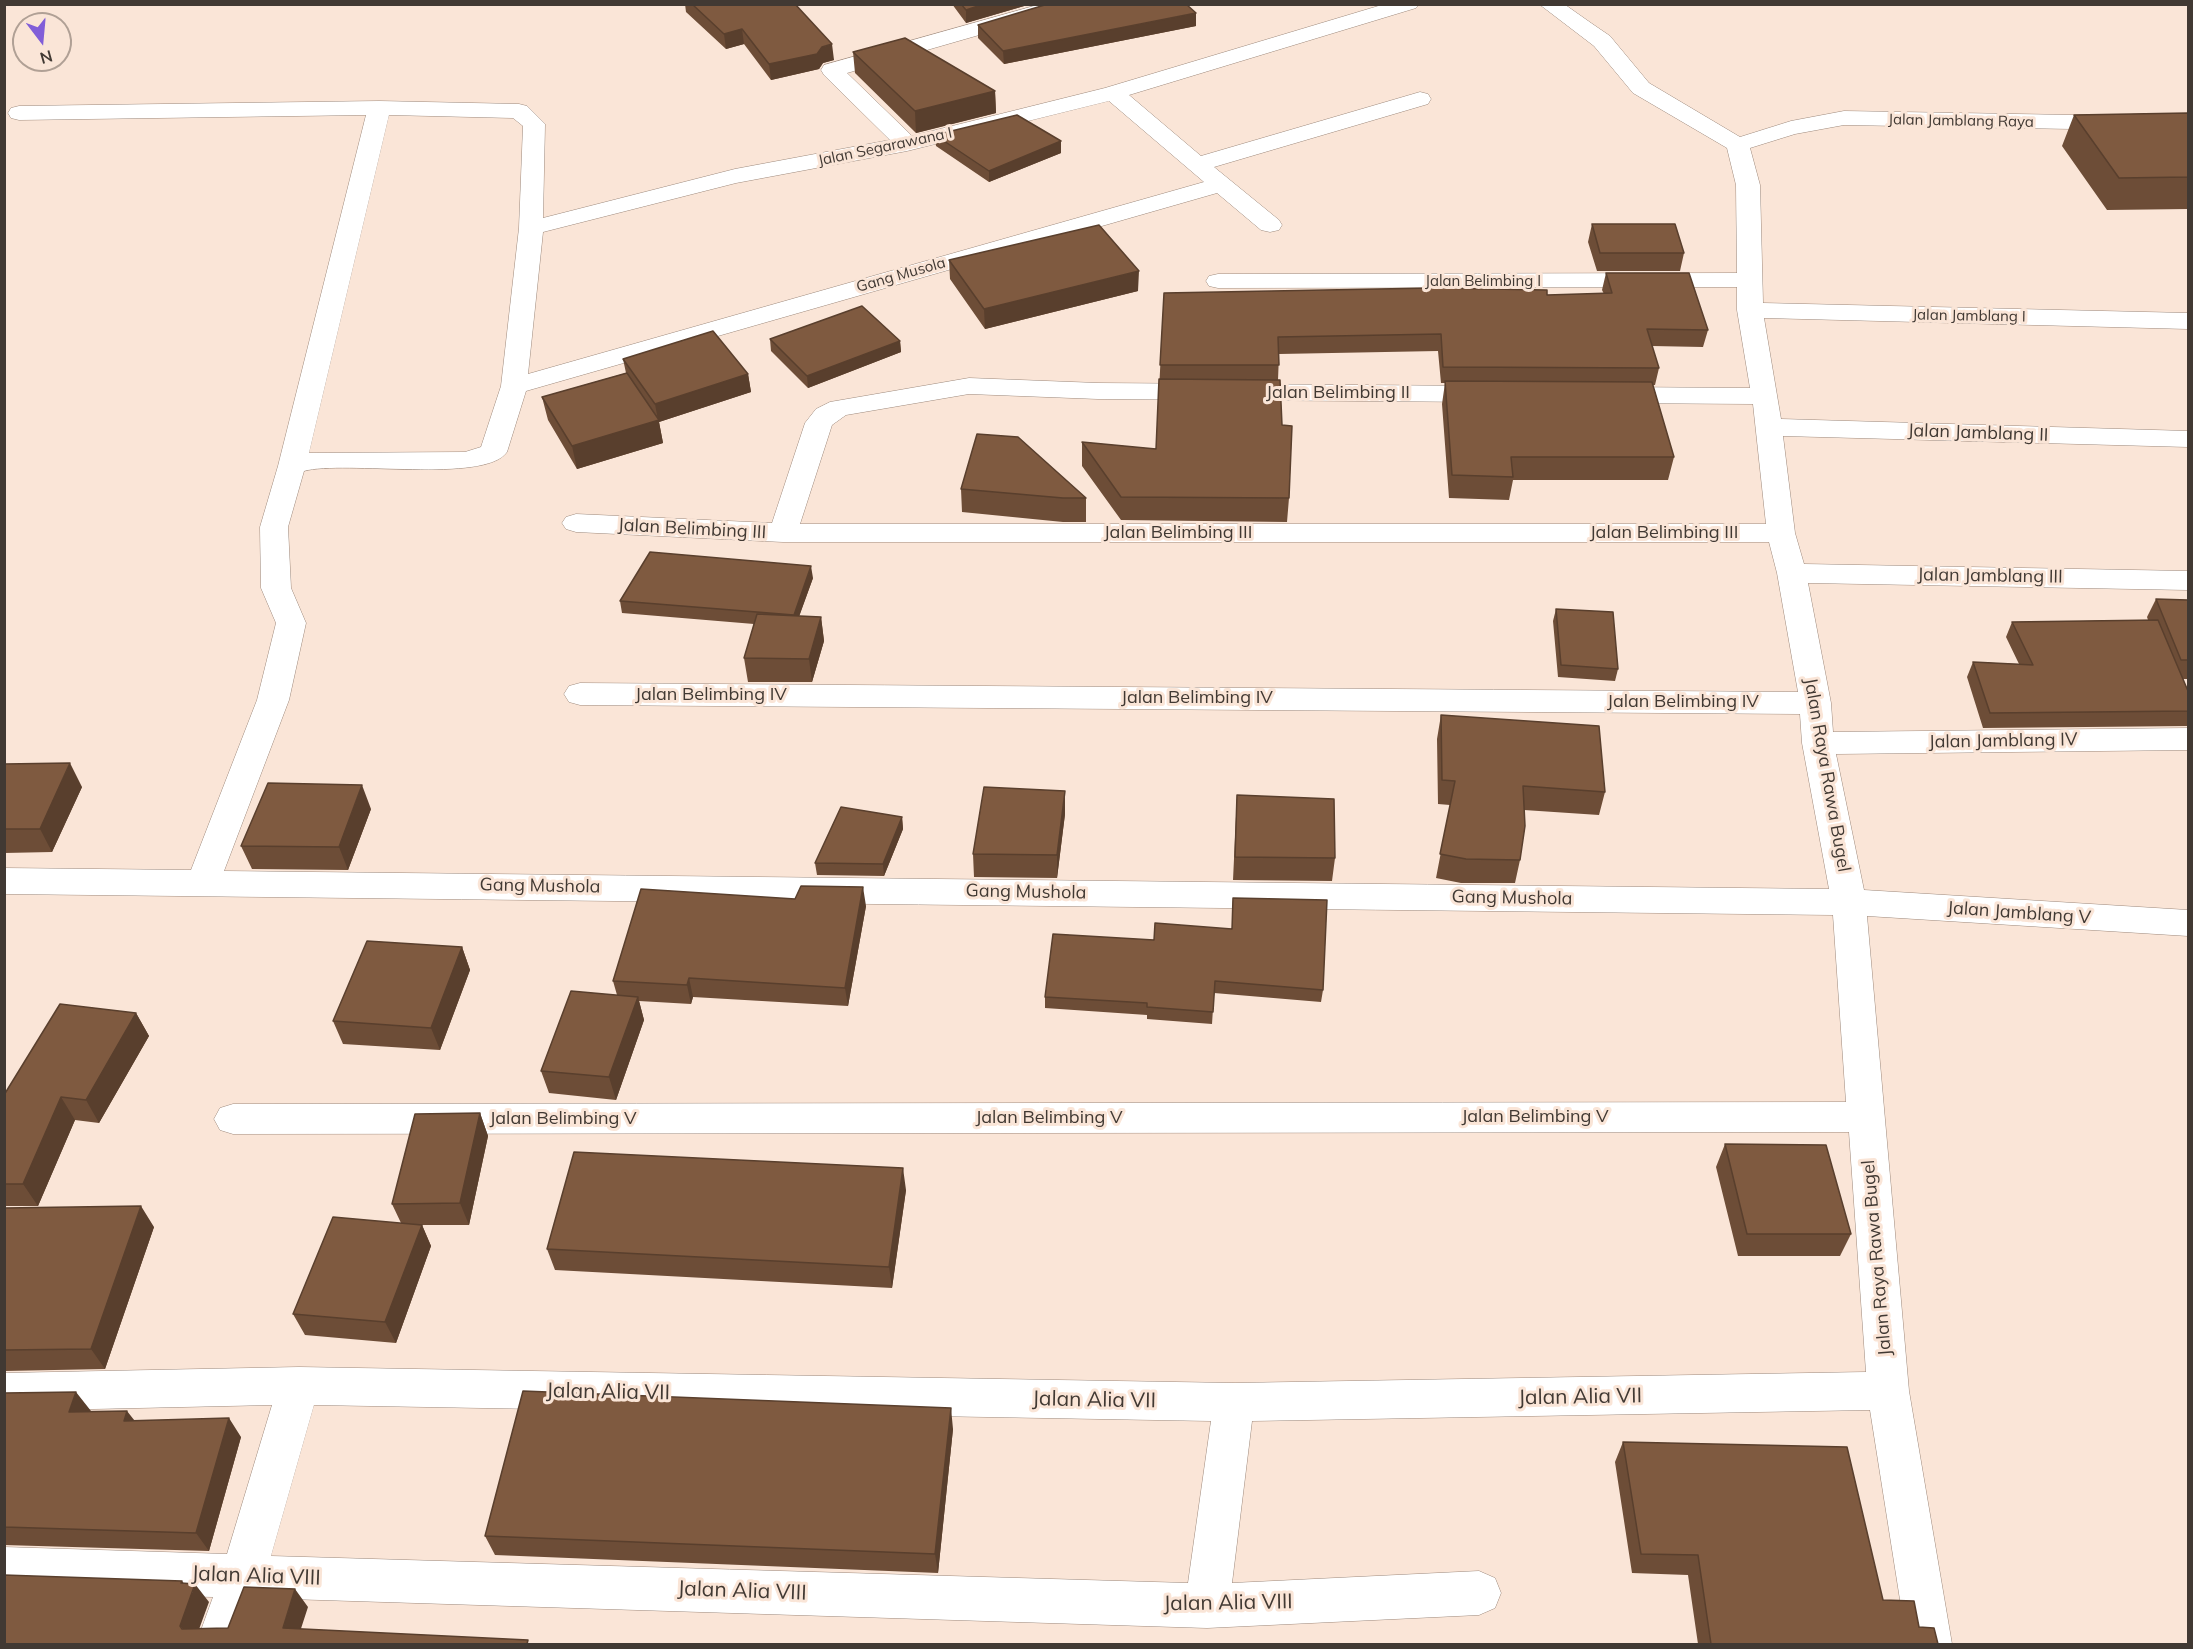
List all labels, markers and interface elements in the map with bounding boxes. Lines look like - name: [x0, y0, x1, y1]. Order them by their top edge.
- north arrow: [12, 12, 72, 72]
- text: N: [38, 46, 55, 69]
- street label: Jalan Jamblang Raya: [1888, 111, 2034, 131]
- street label: Jalan Segarawana I: [816, 124, 954, 170]
- street label: Gang Musola: [854, 254, 948, 296]
- street label: Jalan Belimbing I: [1425, 272, 1541, 290]
- street label: Jalan Jamblang I: [1912, 306, 2026, 326]
- street label: Jalan Belimbing II: [1266, 382, 1410, 404]
- street label: Jalan Jamblang II: [1907, 420, 2049, 446]
- street label: Jalan Belimbing III: [617, 514, 767, 544]
- street label: Jalan Belimbing III: [1104, 522, 1252, 544]
- street label: Jalan Belimbing III: [1590, 522, 1738, 544]
- street label: Jalan Jamblang III: [1917, 564, 2063, 588]
- street label: Jalan Raya Rawa Bugel: [1799, 676, 1855, 874]
- street label: Jalan Belimbing IV: [635, 684, 787, 706]
- street label: Jalan Belimbing IV: [1121, 687, 1273, 709]
- street label: Jalan Belimbing IV: [1607, 691, 1759, 713]
- street label: Jalan Jamblang IV: [1928, 729, 2078, 753]
- street label: Gang Mushola: [479, 874, 601, 898]
- street label: Gang Mushola: [965, 880, 1087, 904]
- street label: Gang Mushola: [1451, 886, 1573, 910]
- street label: Jalan Jamblang V: [1946, 897, 2092, 929]
- street label: Jalan Belimbing V: [1461, 1106, 1609, 1128]
- street label: Jalan Belimbing V: [975, 1107, 1123, 1129]
- street label: Jalan Belimbing V: [489, 1108, 637, 1130]
- street label: Jalan Raya Rawa Bugel: [1858, 1159, 1896, 1357]
- street label: Jalan Alia VII: [546, 1378, 670, 1406]
- street label: Jalan Alia VII: [1518, 1383, 1642, 1411]
- street label: Jalan Alia VII: [1032, 1386, 1156, 1414]
- street label: Jalan Alia VIII: [191, 1561, 321, 1591]
- street label: Jalan Alia VIII: [677, 1576, 807, 1606]
- street label: Jalan Alia VIII: [1163, 1589, 1293, 1617]

